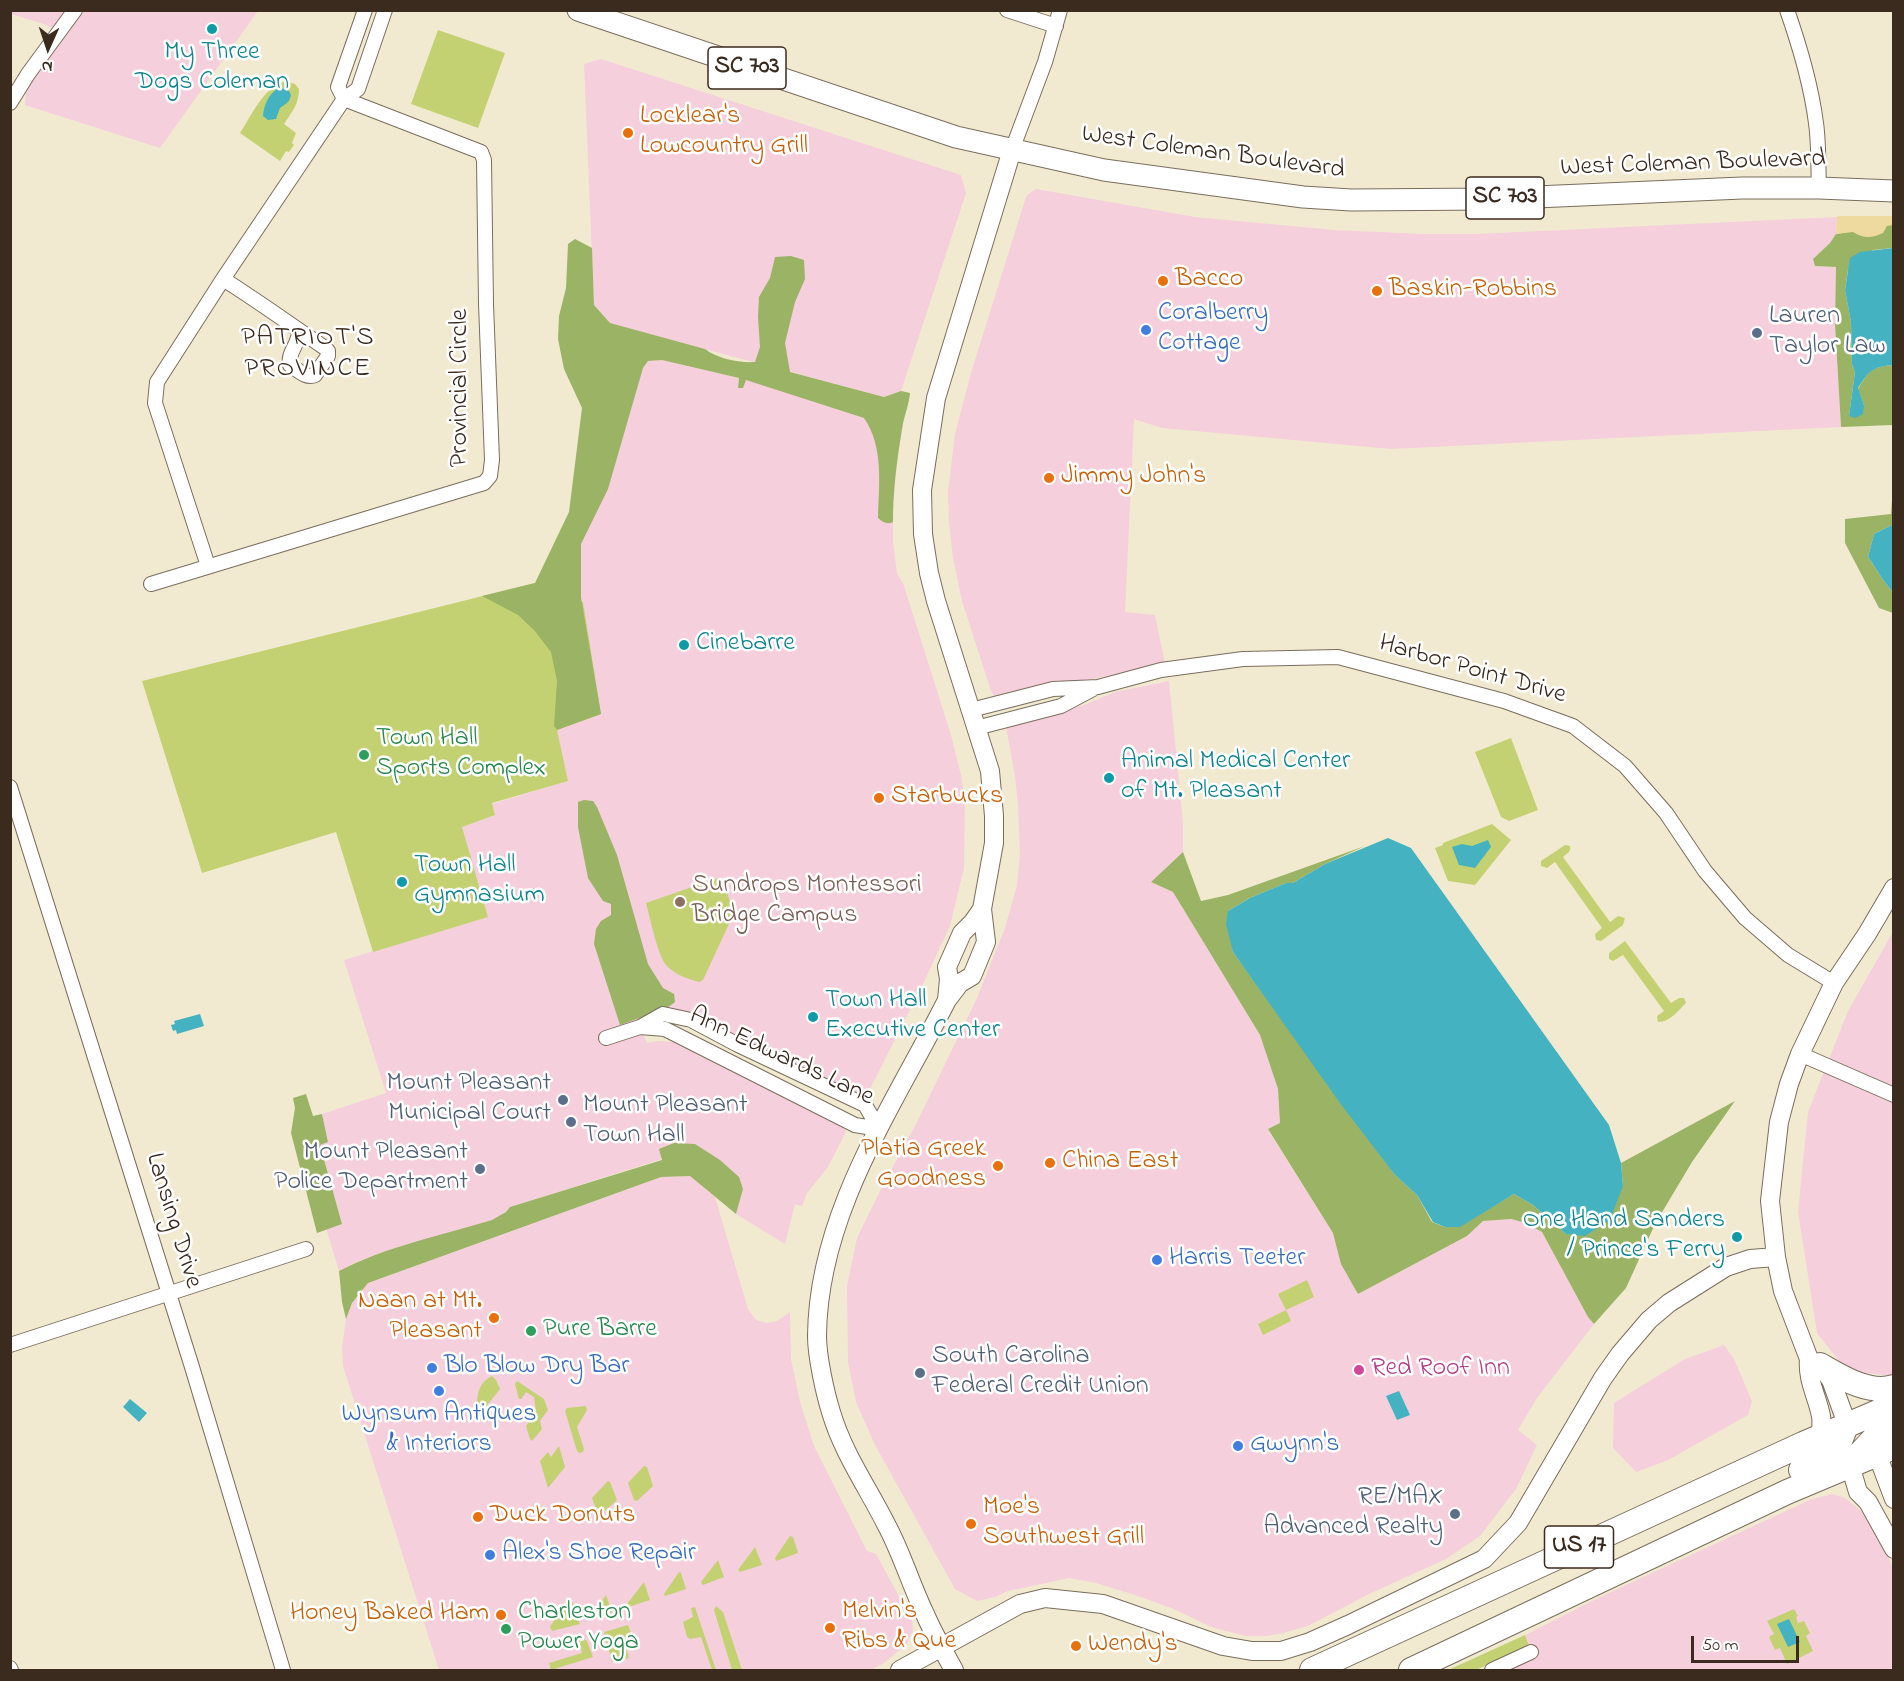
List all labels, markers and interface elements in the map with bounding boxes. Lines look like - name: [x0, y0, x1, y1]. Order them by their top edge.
- north arrow: [18, 18, 78, 78]
- marker: My Three Dogs Coleman: [205, 22, 219, 36]
- place label: My Three Dogs Coleman: [135, 38, 289, 100]
- road number: SC 703: [708, 47, 786, 89]
- text: N: [41, 54, 53, 78]
- place label: Locklear's Lowcountry Grill: [640, 102, 808, 164]
- street label: West Coleman Boulevard: [1079, 120, 1347, 188]
- marker: Locklear's Lowcountry Grill: [621, 126, 635, 140]
- street label: West Coleman Boulevard: [1560, 145, 1826, 185]
- road number: SC 703: [1466, 177, 1544, 219]
- place label: Bacco: [1175, 265, 1243, 297]
- marker: Bacco: [1156, 274, 1170, 288]
- place label: Baskin-Robbins: [1389, 275, 1557, 307]
- marker: Baskin-Robbins: [1370, 284, 1384, 298]
- place label: Coralberry Cottage: [1158, 299, 1268, 360]
- place label: Lauren Taylor Law: [1769, 302, 1886, 364]
- street label: Provincial Circle: [446, 309, 478, 467]
- marker: Coralberry Cottage: [1139, 323, 1153, 337]
- district label: PATRIOT'S PROVINCE: [241, 324, 375, 387]
- marker: Lauren Taylor Law: [1750, 326, 1764, 340]
- place label: Jimmy John's: [1061, 462, 1206, 494]
- marker: Jimmy John's: [1042, 471, 1056, 485]
- place label: Cinebarre: [696, 629, 795, 661]
- street label: Harbor Point Drive: [1375, 629, 1569, 713]
- marker: Cinebarre: [677, 638, 691, 652]
- place label: Town Hall Sports Complex: [376, 724, 546, 786]
- place label: Animal Medical Center of Mt. Pleasant: [1121, 747, 1350, 808]
- marker: Town Hall Sports Complex: [357, 748, 371, 762]
- marker: Animal Medical Center of Mt. Pleasant: [1102, 771, 1116, 785]
- place label: Starbucks: [891, 782, 1003, 814]
- marker: Starbucks: [872, 791, 886, 805]
- place label: Town Hall Gymnasium: [414, 851, 545, 912]
- place label: Sundrops Montessori Bridge Campus: [692, 871, 922, 933]
- marker: Town Hall Gymnasium: [395, 875, 409, 889]
- marker: Sundrops Montessori Bridge Campus: [673, 895, 687, 909]
- place label: Town Hall Executive Center: [825, 986, 1000, 1048]
- street label: Ann Edwards Lane: [684, 1002, 878, 1114]
- marker: Town Hall Executive Center: [806, 1010, 820, 1024]
- place label: Mount Pleasant Municipal Court: [386, 1069, 551, 1130]
- place label: Mount Pleasant Town Hall: [583, 1091, 748, 1152]
- marker: Mount Pleasant Municipal Court: [556, 1093, 570, 1107]
- marker: Mount Pleasant Town Hall: [564, 1115, 578, 1129]
- place label: Platia Greek Goodness: [861, 1135, 986, 1196]
- place label: Mount Pleasant Police Department: [274, 1138, 468, 1200]
- place label: China East: [1062, 1147, 1178, 1179]
- street label: Lansing Drive: [137, 1150, 207, 1292]
- marker: China East: [1043, 1156, 1057, 1170]
- marker: Platia Greek Goodness: [991, 1159, 1005, 1173]
- marker: Mount Pleasant Police Department: [473, 1162, 487, 1176]
- place label: One Hand Sanders / Prince's Ferry: [1523, 1206, 1725, 1268]
- marker: One Hand Sanders / Prince's Ferry: [1730, 1230, 1744, 1244]
- place label: Harris Teeter: [1169, 1244, 1305, 1276]
- marker: Harris Teeter: [1150, 1253, 1164, 1267]
- place label: Naan at Mt. Pleasant: [358, 1287, 482, 1348]
- marker: Naan at Mt. Pleasant: [487, 1311, 501, 1325]
- place label: Pure Barre: [543, 1315, 657, 1347]
- marker: Pure Barre: [524, 1324, 538, 1338]
- place label: South Carolina Federal Credit Union: [932, 1342, 1149, 1404]
- place label: Blo Blow Dry Bar: [444, 1352, 629, 1384]
- place label: Red Roof Inn: [1371, 1354, 1510, 1386]
- marker: Blo Blow Dry Bar: [425, 1361, 439, 1375]
- marker: Red Roof Inn: [1352, 1363, 1366, 1377]
- marker: South Carolina Federal Credit Union: [913, 1366, 927, 1380]
- marker: Wynsum Antiques & Interiors: [432, 1384, 446, 1398]
- place label: Wynsum Antiques & Interiors: [342, 1400, 536, 1462]
- place label: Gwynn's: [1250, 1430, 1339, 1462]
- marker: Gwynn's: [1231, 1439, 1245, 1453]
- place label: RE/MAX Advanced Realty: [1264, 1483, 1443, 1544]
- place label: Moe's Southwest Grill: [983, 1493, 1144, 1554]
- place label: Duck Donuts: [490, 1501, 635, 1533]
- marker: RE/MAX Advanced Realty: [1448, 1507, 1462, 1521]
- marker: Duck Donuts: [471, 1510, 485, 1524]
- marker: Moe's Southwest Grill: [964, 1517, 978, 1531]
- road number: US 17: [1544, 1526, 1614, 1568]
- place label: Alex's Shoe Repair: [502, 1539, 696, 1571]
- marker: Alex's Shoe Repair: [483, 1548, 497, 1562]
- place label: Melvin's Ribs & Que: [842, 1597, 956, 1658]
- place label: Charleston Power Yoga: [518, 1598, 639, 1660]
- place label: Honey Baked Ham: [290, 1599, 489, 1631]
- marker: Honey Baked Ham: [494, 1608, 508, 1622]
- marker: Melvin's Ribs & Que: [823, 1621, 837, 1635]
- marker: Charleston Power Yoga: [499, 1622, 513, 1636]
- scale bar: [1694, 1624, 1802, 1662]
- place label: Wendy's: [1088, 1630, 1178, 1662]
- text: 50 m: [1702, 1633, 1739, 1659]
- marker: Wendy's: [1069, 1639, 1083, 1653]

